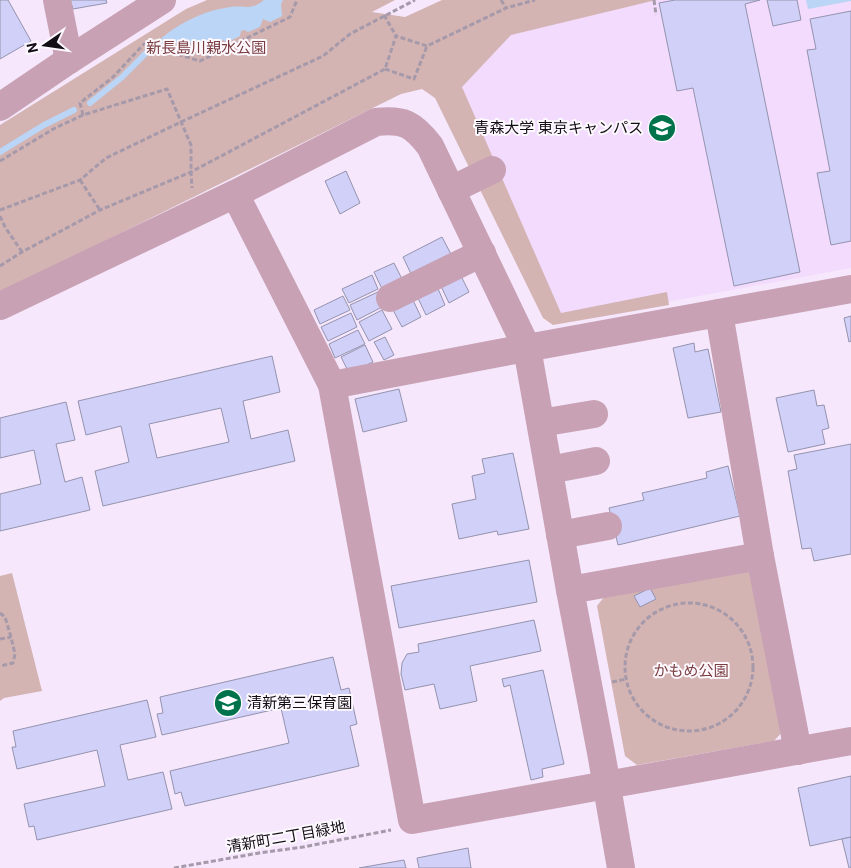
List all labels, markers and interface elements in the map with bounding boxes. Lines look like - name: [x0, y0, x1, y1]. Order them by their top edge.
- north arrow: [20, 20, 70, 70]
- park label: 新長島川親水公園: [146, 39, 266, 57]
- text: N: [23, 41, 41, 55]
- school or university icon: 青森大学 東京キャンパス: [647, 113, 677, 143]
- place label: 青森大学 東京キャンパス: [474, 119, 643, 137]
- park label: かもめ公園: [653, 662, 729, 680]
- school or university icon: 清新第三保育園: [213, 688, 243, 718]
- place label: 清新第三保育園: [247, 694, 352, 712]
- street label: 清新町二丁目緑地: [225, 818, 347, 856]

